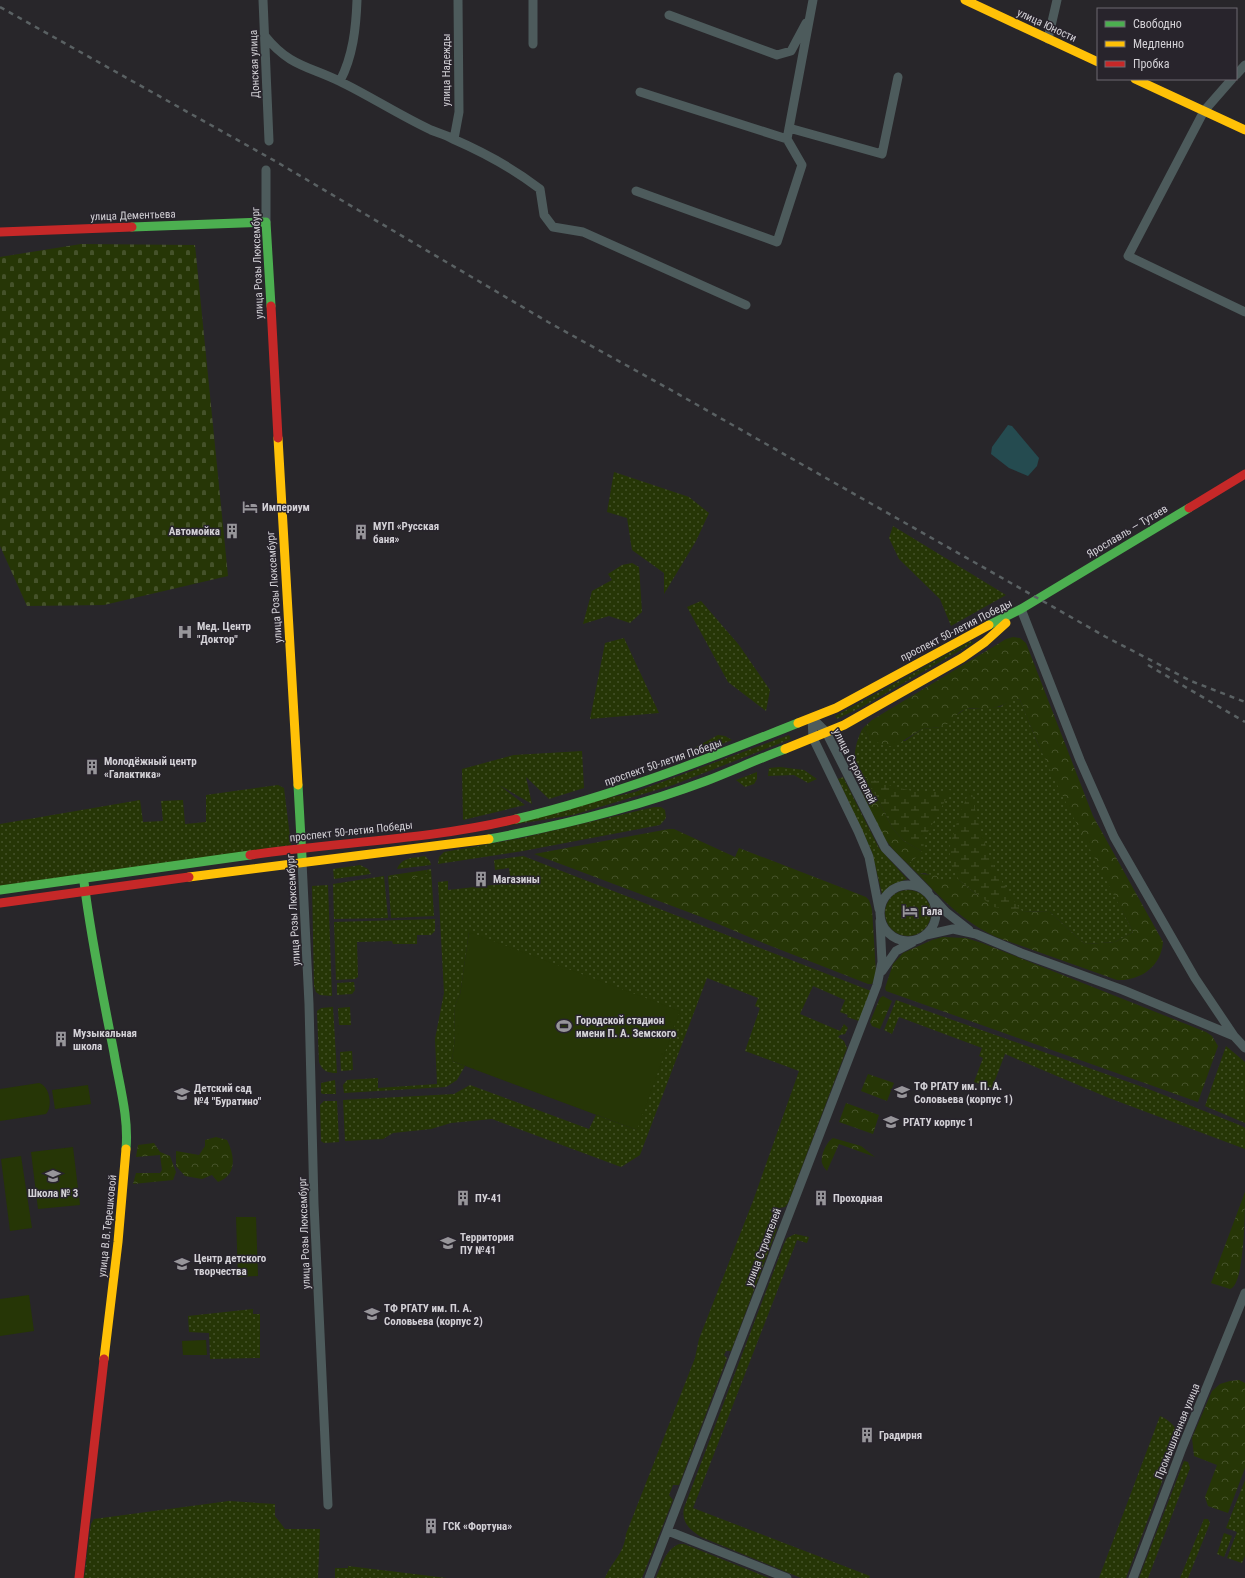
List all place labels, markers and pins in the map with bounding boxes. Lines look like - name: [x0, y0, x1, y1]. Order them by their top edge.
- hotel icon: Империум: [241, 498, 259, 516]
- place label: Империум: [262, 501, 310, 514]
- place label: МУП «Русская баня»: [373, 520, 439, 546]
- building icon: Автомойка: [223, 522, 241, 540]
- building icon: МУП «Русская баня»: [352, 523, 370, 541]
- place label: Автомойка: [169, 525, 220, 538]
- place label: Мед. Центр "Доктор": [197, 620, 252, 646]
- hospital icon: Мед. Центр "Доктор": [176, 623, 194, 641]
- place label: Молодёжный центр «Галактика»: [104, 755, 197, 781]
- building icon: Молодёжный центр «Галактика»: [83, 758, 101, 776]
- building icon: Магазины: [472, 870, 490, 888]
- place label: Магазины: [493, 873, 540, 886]
- hotel icon: Гала: [901, 902, 919, 920]
- place label: Гала: [922, 905, 942, 918]
- place label: Городской стадион имени П. А. Земского: [576, 1014, 677, 1040]
- sports icon: Городской стадион имени П. А. Земского: [555, 1017, 573, 1035]
- place label: Музыкальная школа: [73, 1027, 137, 1053]
- building icon: Музыкальная школа: [52, 1030, 70, 1048]
- place label: ТФ РГАТУ им. П. А. Соловьева (корпус 1): [914, 1080, 1013, 1106]
- place label: Детский сад №4 "Буратино": [194, 1082, 262, 1108]
- school or university icon: ТФ РГАТУ им. П. А. Соловьева (корпус 1): [893, 1083, 911, 1101]
- school or university icon: Детский сад №4 "Буратино": [173, 1085, 191, 1103]
- school or university icon: РГАТУ корпус 1: [882, 1113, 900, 1131]
- place label: РГАТУ корпус 1: [903, 1116, 974, 1129]
- school or university icon: Школа № 3: [44, 1167, 62, 1185]
- place label: Школа № 3: [28, 1187, 79, 1200]
- building icon: ПУ-41: [454, 1189, 472, 1207]
- building icon: Проходная: [812, 1189, 830, 1207]
- place label: ПУ-41: [475, 1192, 502, 1205]
- place label: Проходная: [833, 1192, 883, 1205]
- place label: Территория ПУ №41: [460, 1231, 514, 1257]
- school or university icon: Территория ПУ №41: [439, 1234, 457, 1252]
- place label: Центр детского творчества: [194, 1252, 267, 1278]
- school or university icon: Центр детского творчества: [173, 1255, 191, 1273]
- place label: ТФ РГАТУ им. П. А. Соловьева (корпус 2): [384, 1302, 483, 1328]
- school or university icon: ТФ РГАТУ им. П. А. Соловьева (корпус 2): [363, 1305, 381, 1323]
- building icon: Градирня: [858, 1426, 876, 1444]
- place label: Градирня: [879, 1429, 922, 1442]
- building icon: ГСК «Фортуна»: [422, 1517, 440, 1535]
- place label: ГСК «Фортуна»: [443, 1520, 512, 1533]

